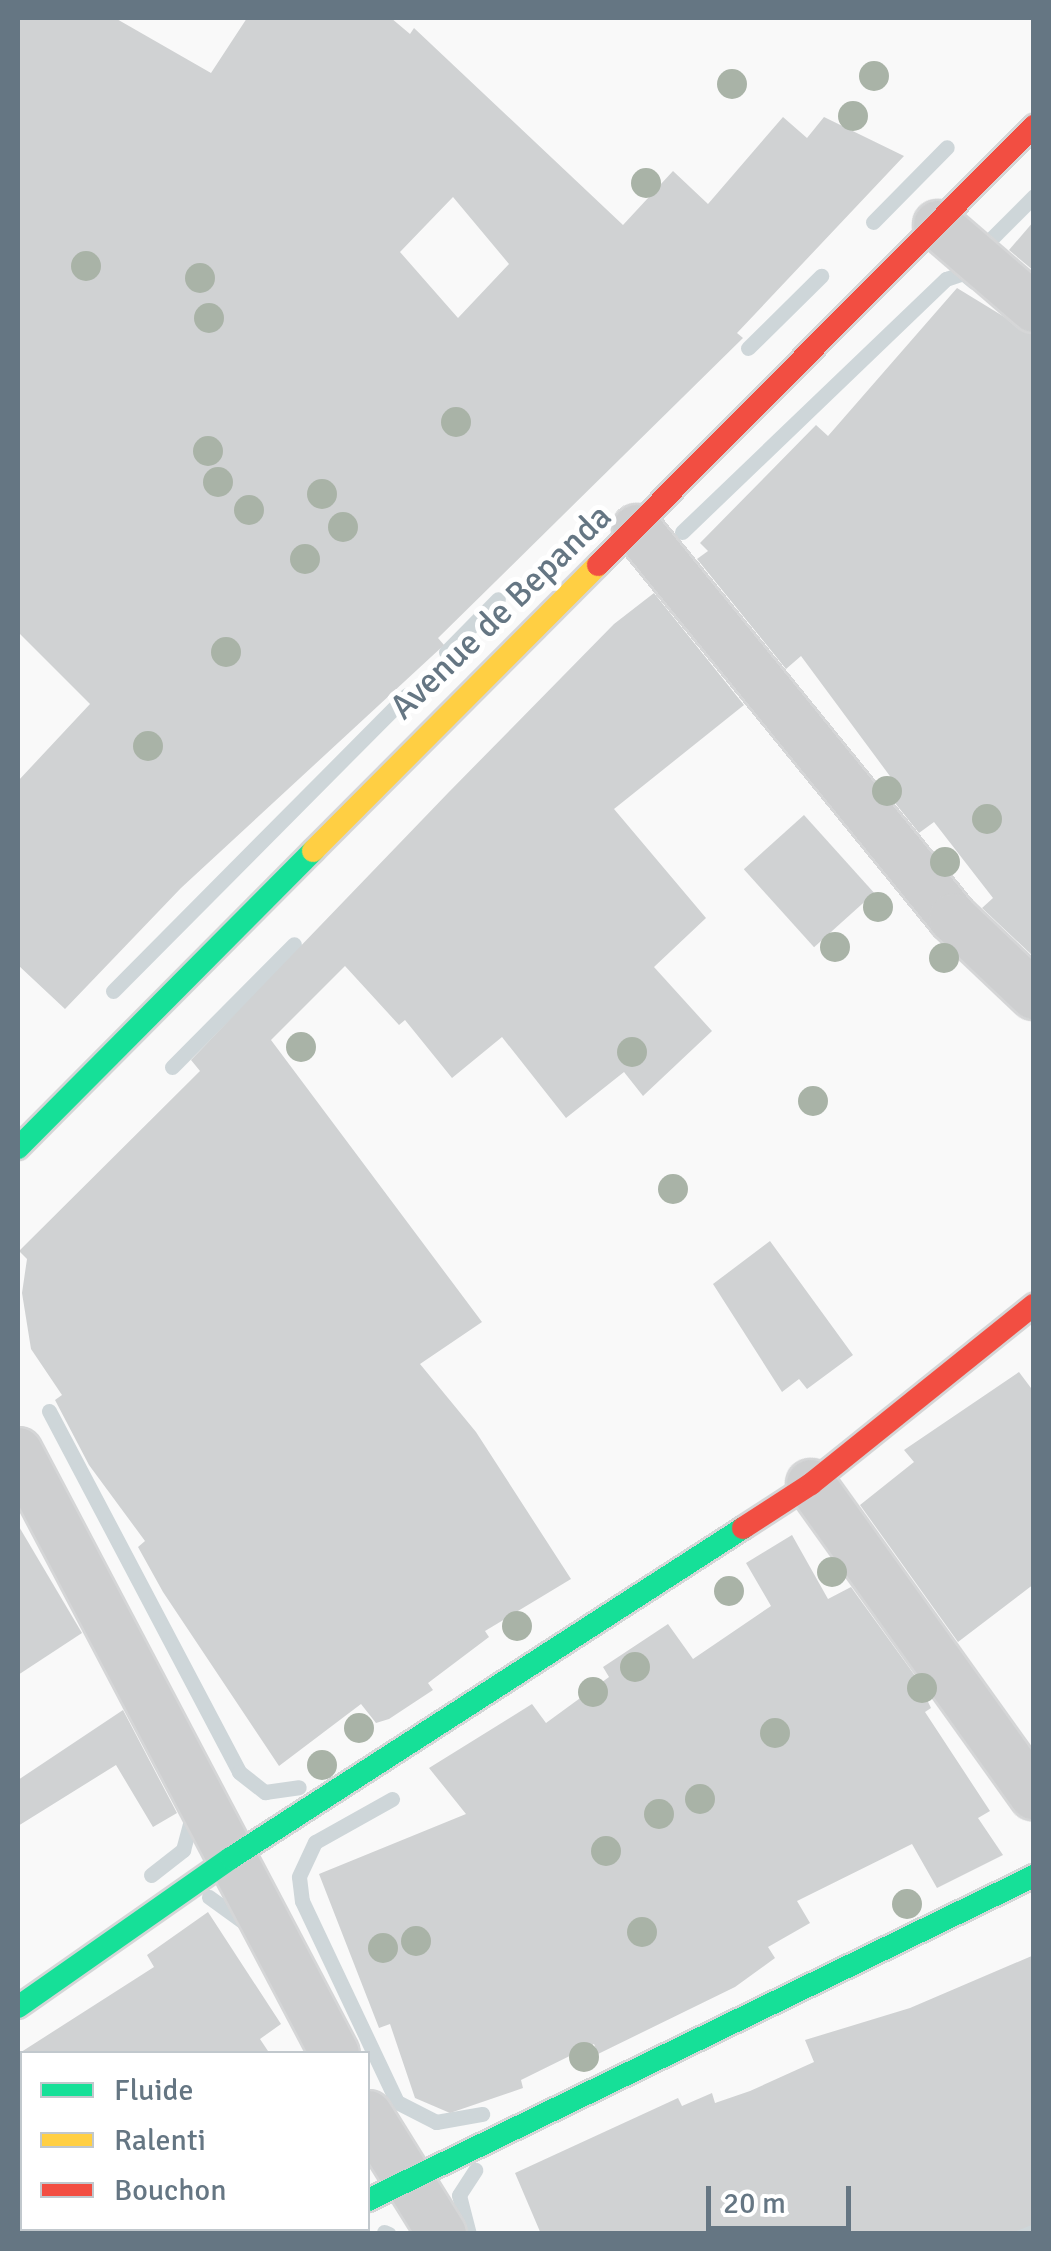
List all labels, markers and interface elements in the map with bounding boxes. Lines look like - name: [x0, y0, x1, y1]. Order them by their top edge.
- street label: Avenue de Bepanda: [382, 496, 620, 728]
- legend: [20, 2051, 370, 2231]
- text: Fluide: [114, 2072, 193, 2109]
- text: Ralenti: [114, 2122, 206, 2159]
- scale bar: [711, 2166, 856, 2228]
- text: Bouchon: [114, 2172, 227, 2209]
- text: 20 m: [723, 2185, 786, 2222]

